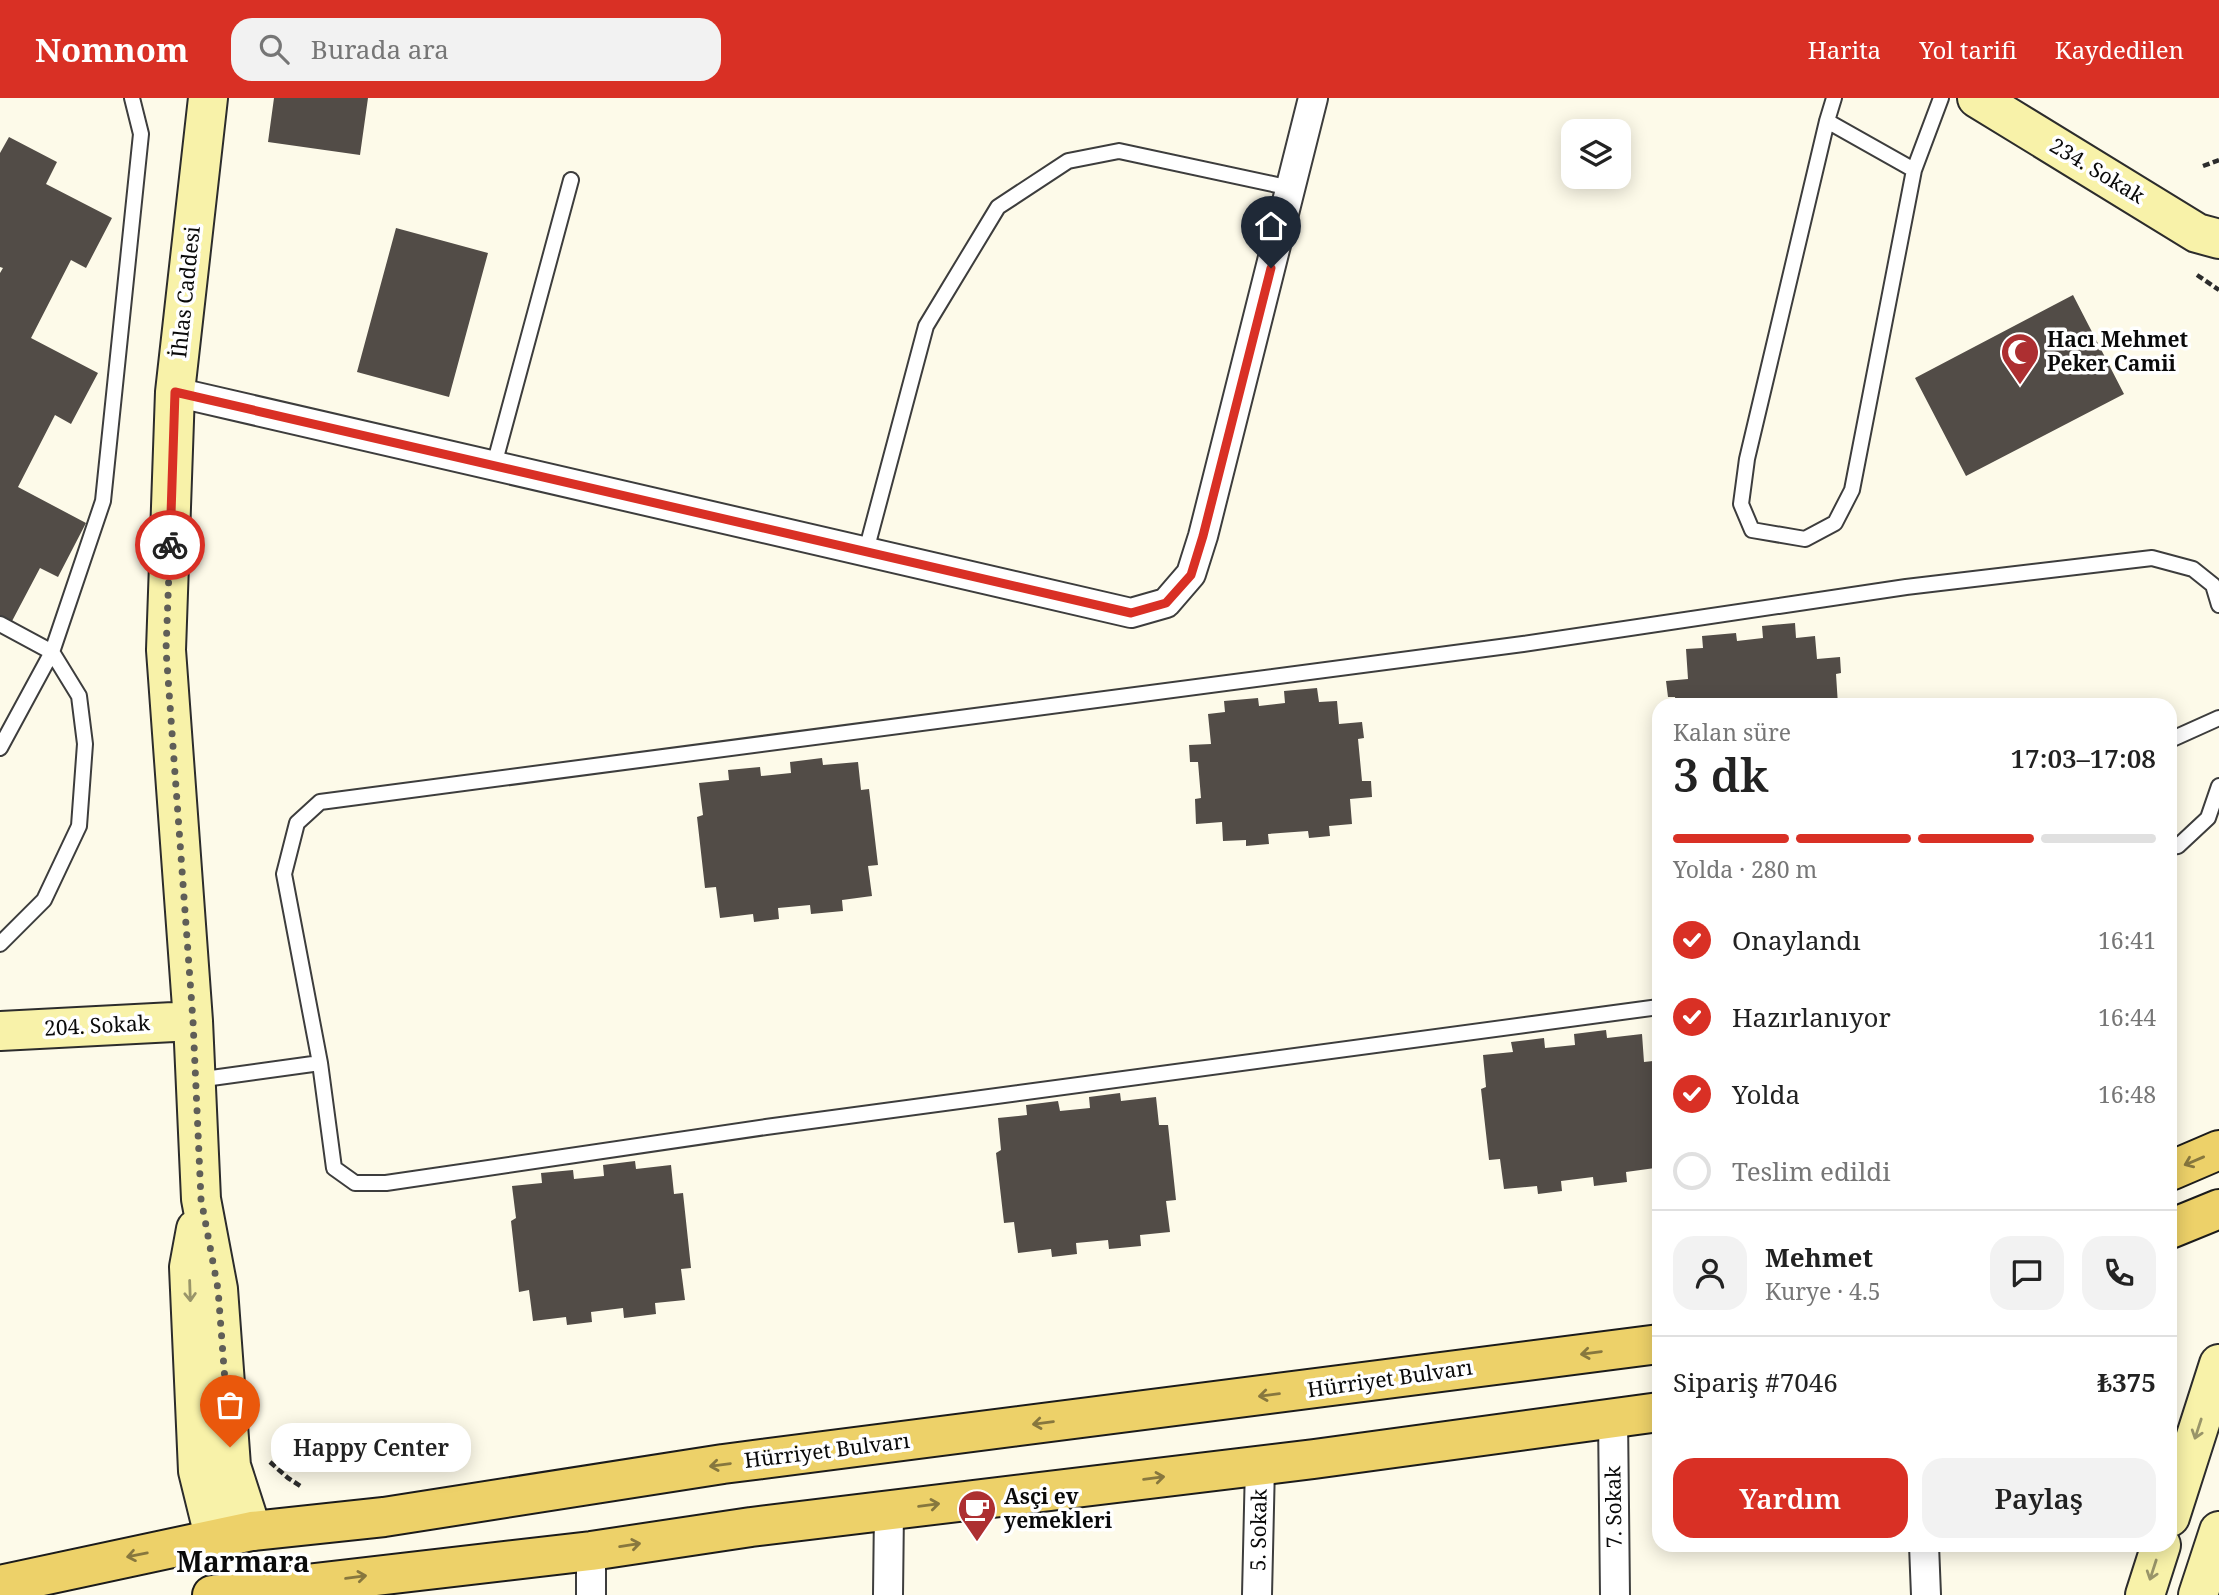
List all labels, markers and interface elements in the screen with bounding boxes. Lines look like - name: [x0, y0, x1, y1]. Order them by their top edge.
- search box: [231, 18, 721, 81]
- text: Nomnom: [35, 27, 189, 72]
- icon: search: [255, 30, 293, 68]
- text: Burada ara: [311, 31, 449, 67]
- text: Harita: [1808, 33, 1881, 66]
- text: Yol tarifi: [1919, 33, 2017, 66]
- text: Kaydedilen: [2055, 33, 2184, 66]
- map controls: [1561, 119, 1631, 189]
- button: layers: [1561, 119, 1631, 189]
- street label: 234. Sokak: [2045, 131, 2151, 210]
- pin: [1241, 196, 1301, 268]
- icon: home: [1252, 207, 1290, 245]
- street label: İhlas Caddesi: [164, 224, 206, 359]
- place label: Hacı Mehmet Peker Camii: [2047, 325, 2188, 377]
- mosque icon: Hacı Mehmet Peker Camii: [1999, 331, 2041, 386]
- courier: [135, 510, 205, 580]
- icon: bike: [151, 526, 189, 564]
- text: Kalan süre: [1673, 716, 1791, 748]
- text: 17:03–17:08: [2010, 740, 2156, 776]
- text: 3 dk: [1673, 743, 1769, 805]
- text: Yolda · 280 m: [1673, 853, 1817, 885]
- icon: check: [1673, 921, 1711, 959]
- text: Onaylandı: [1732, 922, 1861, 958]
- text: 16:41: [2098, 924, 2156, 956]
- icon: check: [1673, 998, 1711, 1036]
- text: Hazırlanıyor: [1732, 999, 1891, 1035]
- text: 16:44: [2098, 1001, 2156, 1033]
- street label: 204. Sokak: [43, 1008, 151, 1042]
- icon: check: [1673, 1075, 1711, 1113]
- text: Yolda: [1732, 1076, 1800, 1112]
- text: 16:48: [2098, 1078, 2156, 1110]
- text: Teslim edildi: [1732, 1153, 1891, 1189]
- one-way arrow: [2184, 1155, 2206, 1168]
- button: person: [1673, 1236, 1747, 1310]
- button: chat: [1990, 1236, 2064, 1310]
- button: phone: [2082, 1236, 2156, 1310]
- text: Mehmet: [1765, 1239, 1873, 1275]
- text: Kurye · 4.5: [1765, 1275, 1881, 1307]
- one-way arrow: [183, 1279, 196, 1302]
- one-way arrow: [1580, 1346, 1603, 1359]
- street label: Hürriyet Bulvarı: [1305, 1353, 1475, 1403]
- text: Sipariş #7046: [1673, 1364, 1838, 1400]
- text: ₺375: [2097, 1364, 2156, 1400]
- pin: [200, 1375, 260, 1447]
- icon: bag: [211, 1386, 249, 1424]
- one-way arrow: [1258, 1389, 1280, 1402]
- one-way arrow: [1032, 1417, 1055, 1430]
- one-way arrow: [2191, 1418, 2203, 1440]
- callout: Happy Center: [272, 1422, 472, 1472]
- street label: Hürriyet Bulvarı: [742, 1426, 912, 1474]
- text: Happy Center: [293, 1431, 449, 1463]
- one-way arrow: [709, 1458, 732, 1471]
- button: Yardım: [1673, 1458, 1908, 1538]
- button: Paylaş: [1922, 1458, 2156, 1538]
- street label: 7. Sokak: [1598, 1465, 1628, 1548]
- one-way arrow: [1143, 1471, 1165, 1484]
- place label: Asçi ev yemekleri: [1004, 1482, 1113, 1534]
- cafe icon: Asçi ev yemekleri: [956, 1488, 998, 1543]
- street label: 5. Sokak: [1243, 1488, 1273, 1571]
- one-way arrow: [917, 1499, 939, 1512]
- one-way arrow: [618, 1538, 641, 1551]
- district label: Marmara: [176, 1542, 310, 1580]
- one-way arrow: [126, 1549, 149, 1563]
- one-way arrow: [2146, 1559, 2159, 1581]
- one-way arrow: [344, 1571, 367, 1584]

